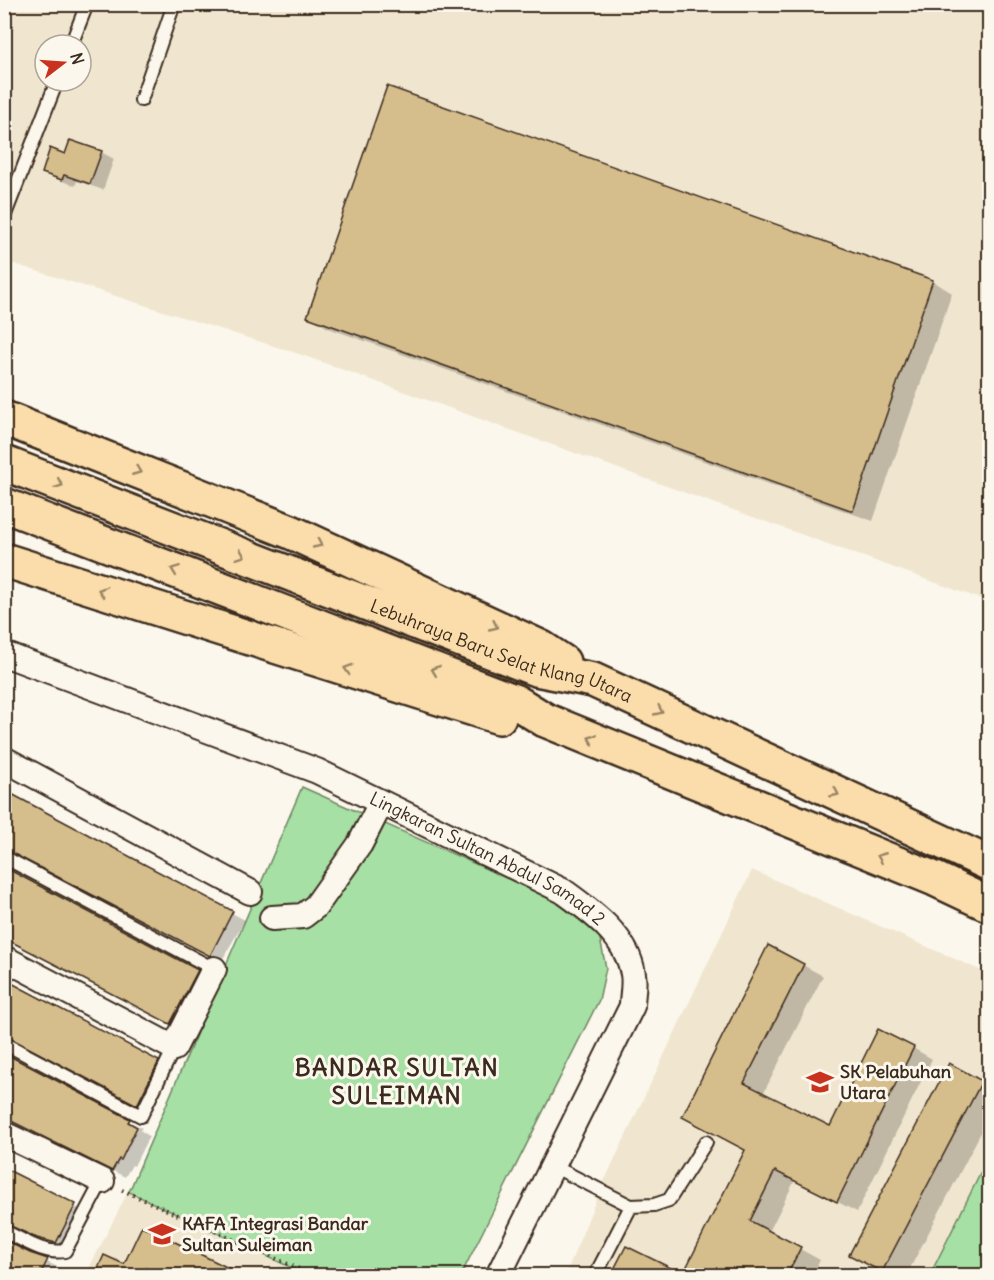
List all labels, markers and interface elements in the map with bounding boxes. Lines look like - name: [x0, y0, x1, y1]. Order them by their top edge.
- north arrow: [33, 33, 93, 93]
- text: N: [66, 50, 89, 67]
- one-way arrow: [131, 464, 142, 476]
- one-way arrow: [53, 477, 64, 489]
- one-way arrow: [311, 537, 322, 549]
- one-way arrow: [235, 548, 246, 560]
- one-way arrow: [170, 565, 181, 577]
- one-way arrow: [97, 586, 108, 598]
- street label: Lebuhraya Baru Selat Klang Utara: [367, 594, 636, 708]
- one-way arrow: [488, 619, 499, 631]
- one-way arrow: [343, 664, 354, 676]
- one-way arrow: [430, 665, 441, 678]
- one-way arrow: [652, 703, 663, 715]
- one-way arrow: [587, 734, 598, 746]
- one-way arrow: [829, 786, 840, 798]
- street label: Lingkaran Sultan Abdul Samad 2: [366, 787, 610, 930]
- one-way arrow: [876, 852, 887, 864]
- district label: BANDAR SULTAN SULEIMAN: [295, 1052, 499, 1110]
- place label: SK Pelabuhan Utara: [840, 1060, 952, 1104]
- school or university icon: SK Pelabuhan Utara: [805, 1067, 835, 1097]
- place label: KAFA Integrasi Bandar Sultan Suleiman: [182, 1212, 369, 1256]
- school or university icon: KAFA Integrasi Bandar Sultan Suleiman: [147, 1219, 177, 1249]

